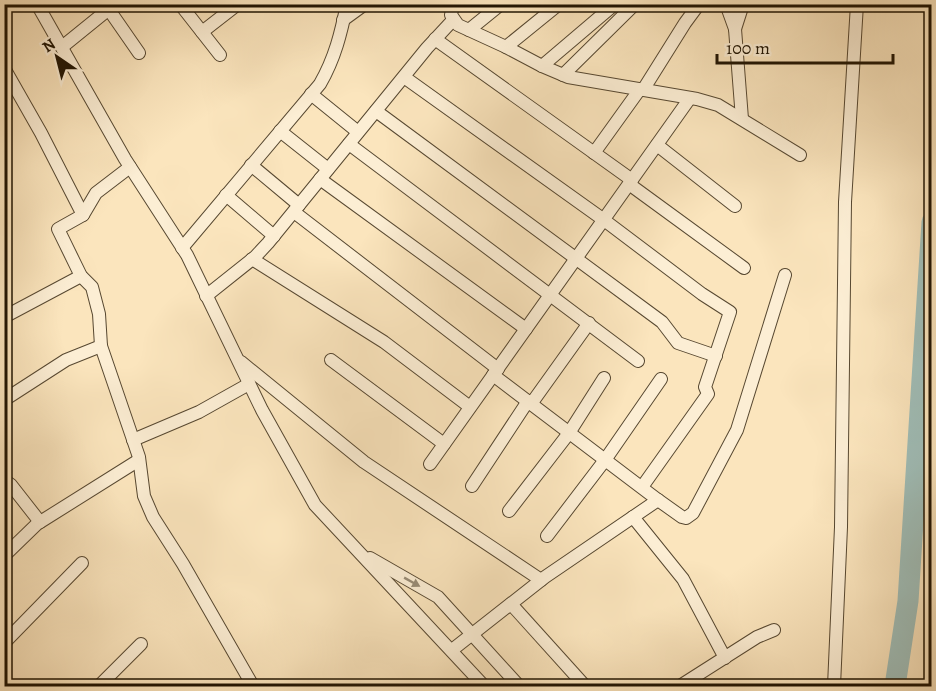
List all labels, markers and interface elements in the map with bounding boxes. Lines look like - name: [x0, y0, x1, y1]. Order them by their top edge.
- north arrow: [27, 27, 87, 87]
- scale bar: [717, 27, 892, 65]
- text: N: [38, 33, 60, 58]
- text: 100 m: [726, 36, 770, 60]
- one-way arrow: [404, 577, 421, 587]

